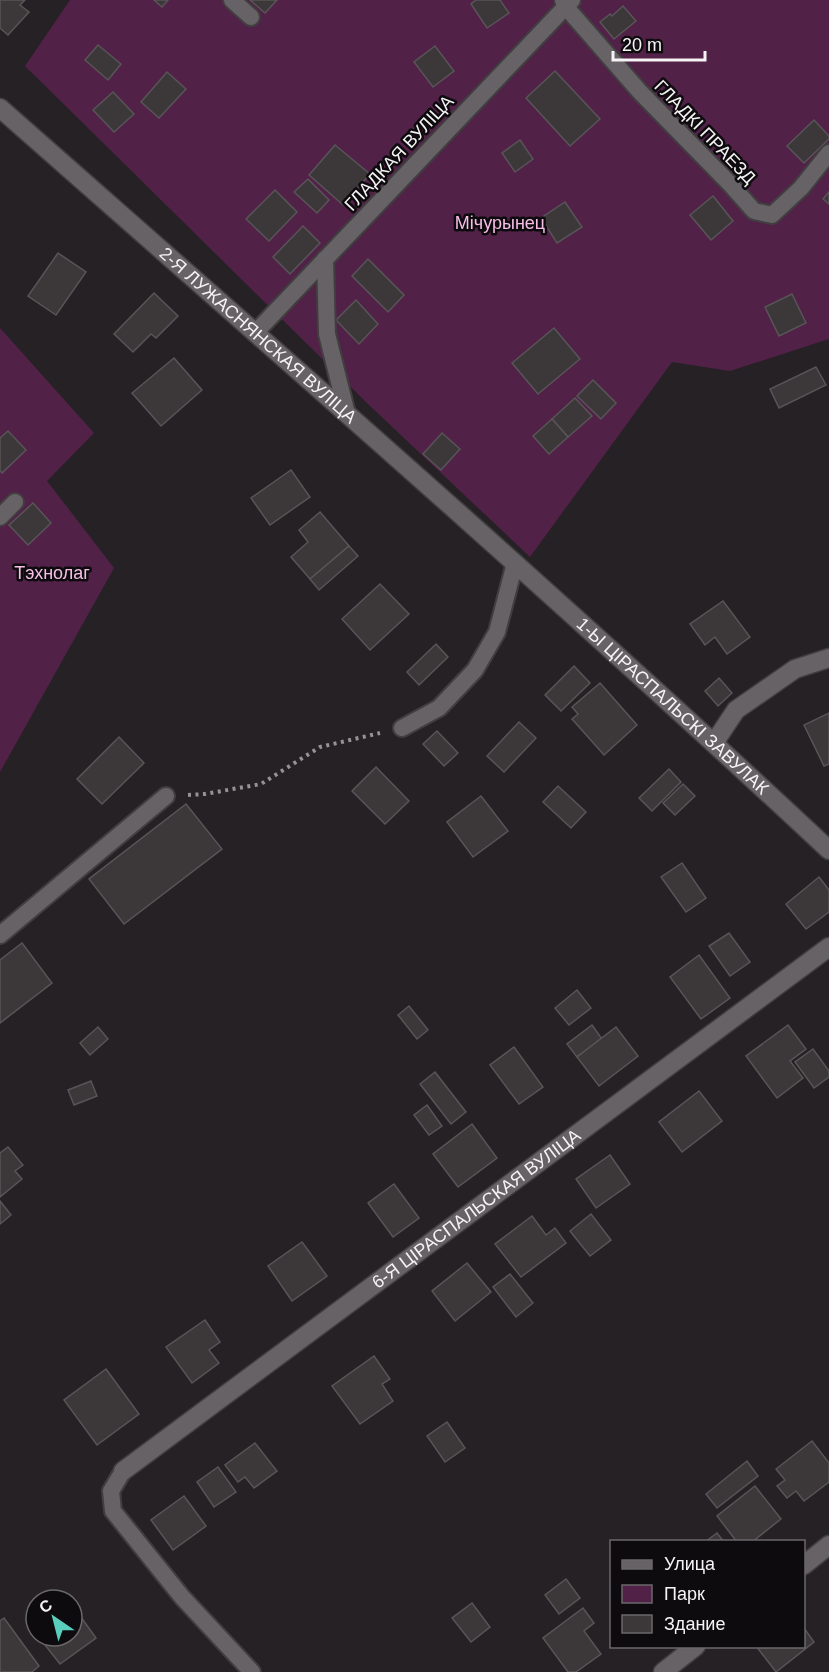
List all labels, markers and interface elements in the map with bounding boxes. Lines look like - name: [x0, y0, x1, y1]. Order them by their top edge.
- scale bar: [613, 24, 704, 62]
- text: 20 m: [622, 35, 662, 55]
- street label: ГЛАДКІ ПРАЕЗД: [650, 76, 760, 188]
- street label: ГЛАДКАЯ ВУЛІЦА: [340, 91, 458, 215]
- park label: Мічурынец: [455, 213, 545, 233]
- street label: 2-Я ЛУЖАСНЯНСКАЯ ВУЛІЦА: [156, 243, 361, 427]
- park label: Тэхнолаг: [14, 563, 90, 583]
- street label: 1-Ы ЦІРАСПАЛЬСКІ ЗАВУЛАК: [573, 614, 773, 799]
- street label: 6-Я ЦІРАСПАЛЬСКАЯ ВУЛІЦА: [368, 1125, 584, 1293]
- legend: [610, 1540, 805, 1648]
- text: Улица: [664, 1554, 716, 1574]
- text: Парк: [664, 1584, 705, 1604]
- north arrow: [24, 1588, 84, 1648]
- text: С: [36, 1596, 56, 1616]
- text: Здание: [664, 1614, 725, 1634]

